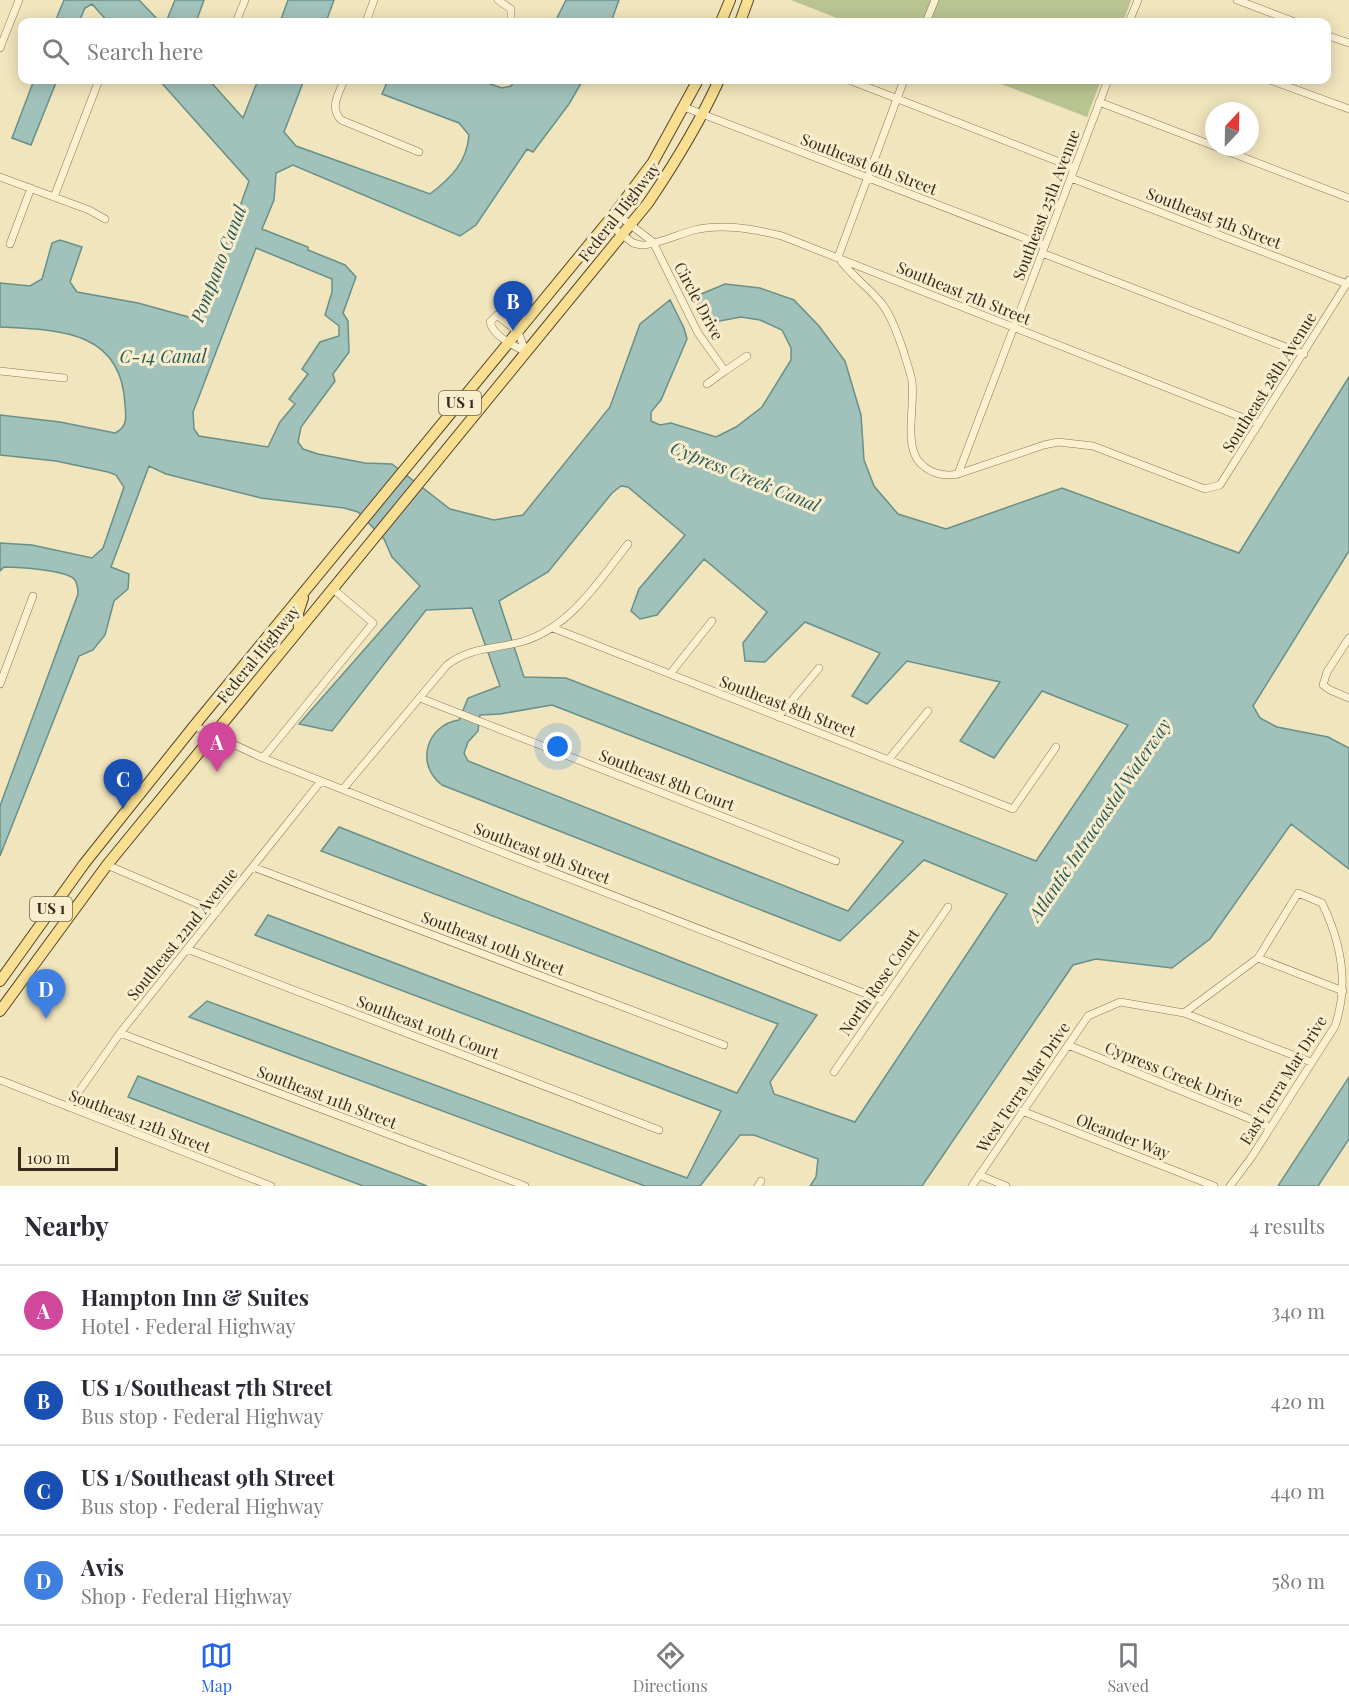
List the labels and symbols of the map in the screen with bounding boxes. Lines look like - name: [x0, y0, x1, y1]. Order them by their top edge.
- north arrow: [1205, 102, 1259, 156]
- street label: Southeast 25th Avenue: [1007, 126, 1084, 283]
- street label: Southeast 6th Street: [798, 128, 941, 199]
- street label: Federal Highway: [573, 158, 664, 266]
- street label: Southeast 5th Street: [1144, 182, 1285, 253]
- water label: Pompano Canal: [184, 201, 252, 326]
- street label: Southeast 7th Street: [894, 256, 1035, 329]
- street label: Circle Drive: [670, 258, 729, 344]
- pin: B: [494, 282, 532, 331]
- street label: Southeast 28th Avenue: [1217, 308, 1320, 456]
- water label: C-14 Canal: [119, 344, 208, 368]
- road number: US 1: [439, 391, 481, 415]
- water label: Cypress Creek Canal: [667, 435, 824, 517]
- street label: Federal Highway: [212, 600, 304, 707]
- street label: Southeast 8th Street: [717, 670, 860, 741]
- water label: Atlantic Intracoastal Waterway: [1021, 713, 1176, 927]
- pin: A: [198, 722, 236, 772]
- your location: [543, 732, 572, 761]
- street label: Southeast 8th Court: [596, 744, 738, 815]
- pin: C: [104, 760, 142, 809]
- street label: Southeast 9th Street: [471, 817, 614, 888]
- street label: Southeast 22nd Avenue: [122, 863, 242, 1004]
- road number: US 1: [30, 897, 72, 921]
- street label: Southeast 10th Street: [419, 906, 568, 980]
- street label: North Rose Court: [834, 924, 924, 1039]
- pin: D: [26, 970, 66, 1019]
- street label: Southeast 10th Court: [354, 990, 503, 1063]
- street label: East Terra Mar Drive: [1234, 1011, 1331, 1148]
- street label: West Terra Mar Drive: [971, 1018, 1074, 1157]
- street label: Cypress Creek Drive: [1102, 1036, 1246, 1111]
- street label: Southeast 11th Street: [254, 1060, 400, 1133]
- street label: Southeast 12th Street: [66, 1084, 214, 1157]
- street label: Oleander Way: [1073, 1108, 1173, 1163]
- scale bar: [18, 1144, 118, 1172]

